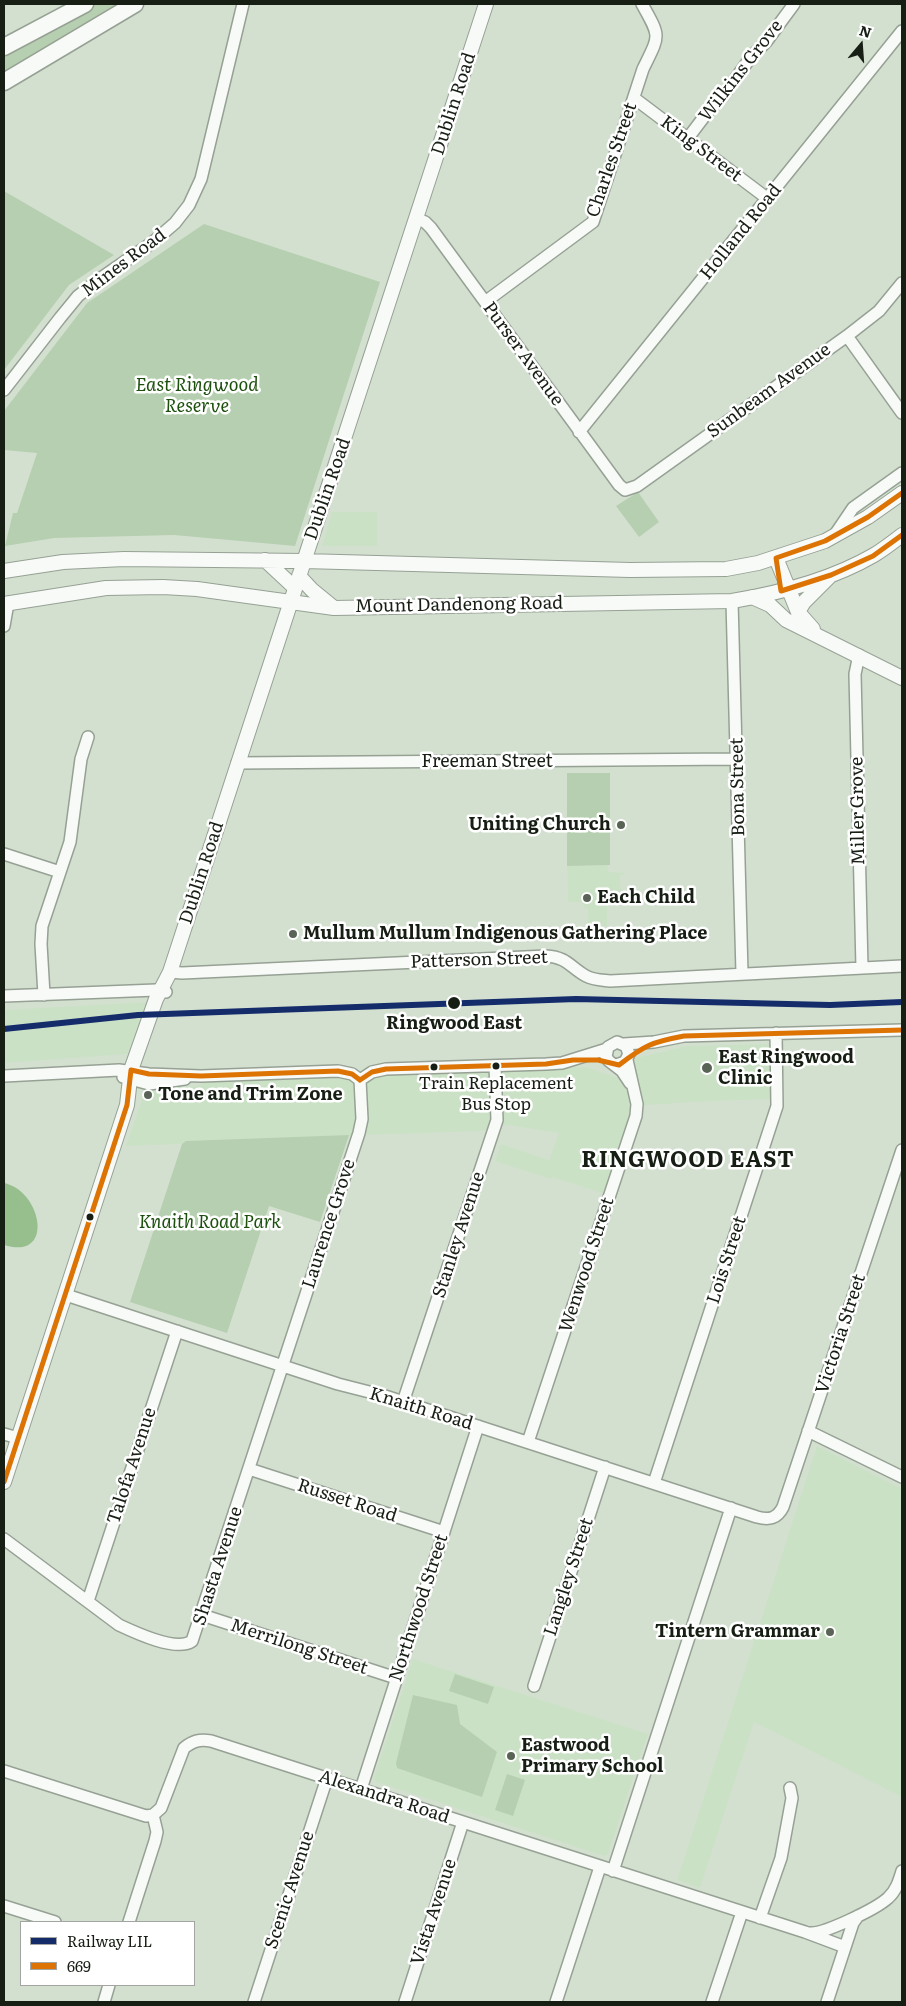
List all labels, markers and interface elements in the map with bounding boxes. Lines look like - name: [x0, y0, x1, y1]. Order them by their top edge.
- street label: Wilkins Grove: [694, 16, 788, 126]
- text: N: [857, 19, 874, 42]
- north arrow: [836, 20, 886, 70]
- street label: Dublin Road: [427, 50, 481, 158]
- street label: Charles Street: [582, 100, 642, 220]
- street label: King Street: [656, 111, 746, 187]
- street label: Holland Road: [696, 180, 786, 284]
- street label: Mines Road: [78, 224, 170, 302]
- street label: Purser Avenue: [478, 298, 568, 410]
- street label: Sunbeam Avenue: [703, 339, 835, 443]
- park label: East Ringwood Reserve: [135, 375, 259, 418]
- street label: Dublin Road: [300, 435, 356, 543]
- street label: Mount Dandenong Road: [355, 592, 563, 618]
- street label: Bona Street: [726, 737, 750, 837]
- street label: Freeman Street: [421, 751, 553, 773]
- street label: Miller Grove: [846, 756, 870, 866]
- place label: Uniting Church: [469, 814, 611, 836]
- street label: Dublin Road: [175, 819, 229, 927]
- marker: Uniting Church: [615, 819, 627, 831]
- place label: Each Child: [597, 887, 695, 909]
- marker: Each Child: [581, 892, 593, 904]
- place label: Mullum Mullum Indigenous Gathering Place: [303, 923, 707, 945]
- marker: Mullum Mullum Indigenous Gathering Place: [287, 928, 299, 940]
- street label: Patterson Street: [410, 947, 548, 973]
- marker: Ringwood East: [446, 995, 462, 1011]
- place label: Ringwood East: [386, 1013, 522, 1035]
- place label: East Ringwood Clinic: [718, 1047, 854, 1090]
- marker: Train Replacement Bus Stop: [491, 1061, 501, 1071]
- marker: East Ringwood Clinic: [700, 1061, 714, 1075]
- unlabelled marker: [429, 1062, 439, 1072]
- place label: Train Replacement Bus Stop: [419, 1074, 573, 1114]
- place label: Tone and Trim Zone: [158, 1084, 343, 1106]
- marker: Tone and Trim Zone: [142, 1089, 154, 1101]
- district label: RINGWOOD EAST: [580, 1148, 796, 1174]
- street label: Laurence Grove: [298, 1156, 360, 1292]
- street label: Stanley Avenue: [428, 1169, 490, 1301]
- street label: Wenwood Street: [555, 1195, 619, 1335]
- unlabelled marker: [85, 1212, 95, 1222]
- park label: Knaith Road Park: [139, 1212, 281, 1234]
- street label: Lois Street: [703, 1213, 751, 1307]
- street label: Victoria Street: [811, 1271, 871, 1397]
- street label: Knaith Road: [367, 1383, 475, 1435]
- street label: Talofa Avenue: [103, 1405, 161, 1527]
- street label: Russet Road: [294, 1475, 400, 1527]
- street label: Shasta Avenue: [189, 1504, 247, 1628]
- street label: Langley Street: [540, 1515, 598, 1639]
- street label: Northwood Street: [385, 1531, 453, 1685]
- street label: Merrilong Street: [228, 1615, 370, 1679]
- place label: Tintern Grammar: [655, 1621, 820, 1643]
- marker: Tintern Grammar: [824, 1626, 836, 1638]
- place label: Eastwood Primary School: [521, 1735, 664, 1778]
- marker: Eastwood Primary School: [505, 1750, 517, 1762]
- street label: Alexandra Road: [316, 1766, 452, 1828]
- street label: Scenic Avenue: [261, 1828, 319, 1952]
- street label: Vista Avenue: [407, 1856, 461, 1968]
- legend: [20, 1921, 195, 1986]
- text: Railway LIL: [67, 1929, 152, 1952]
- text: 669: [67, 1954, 91, 1977]

